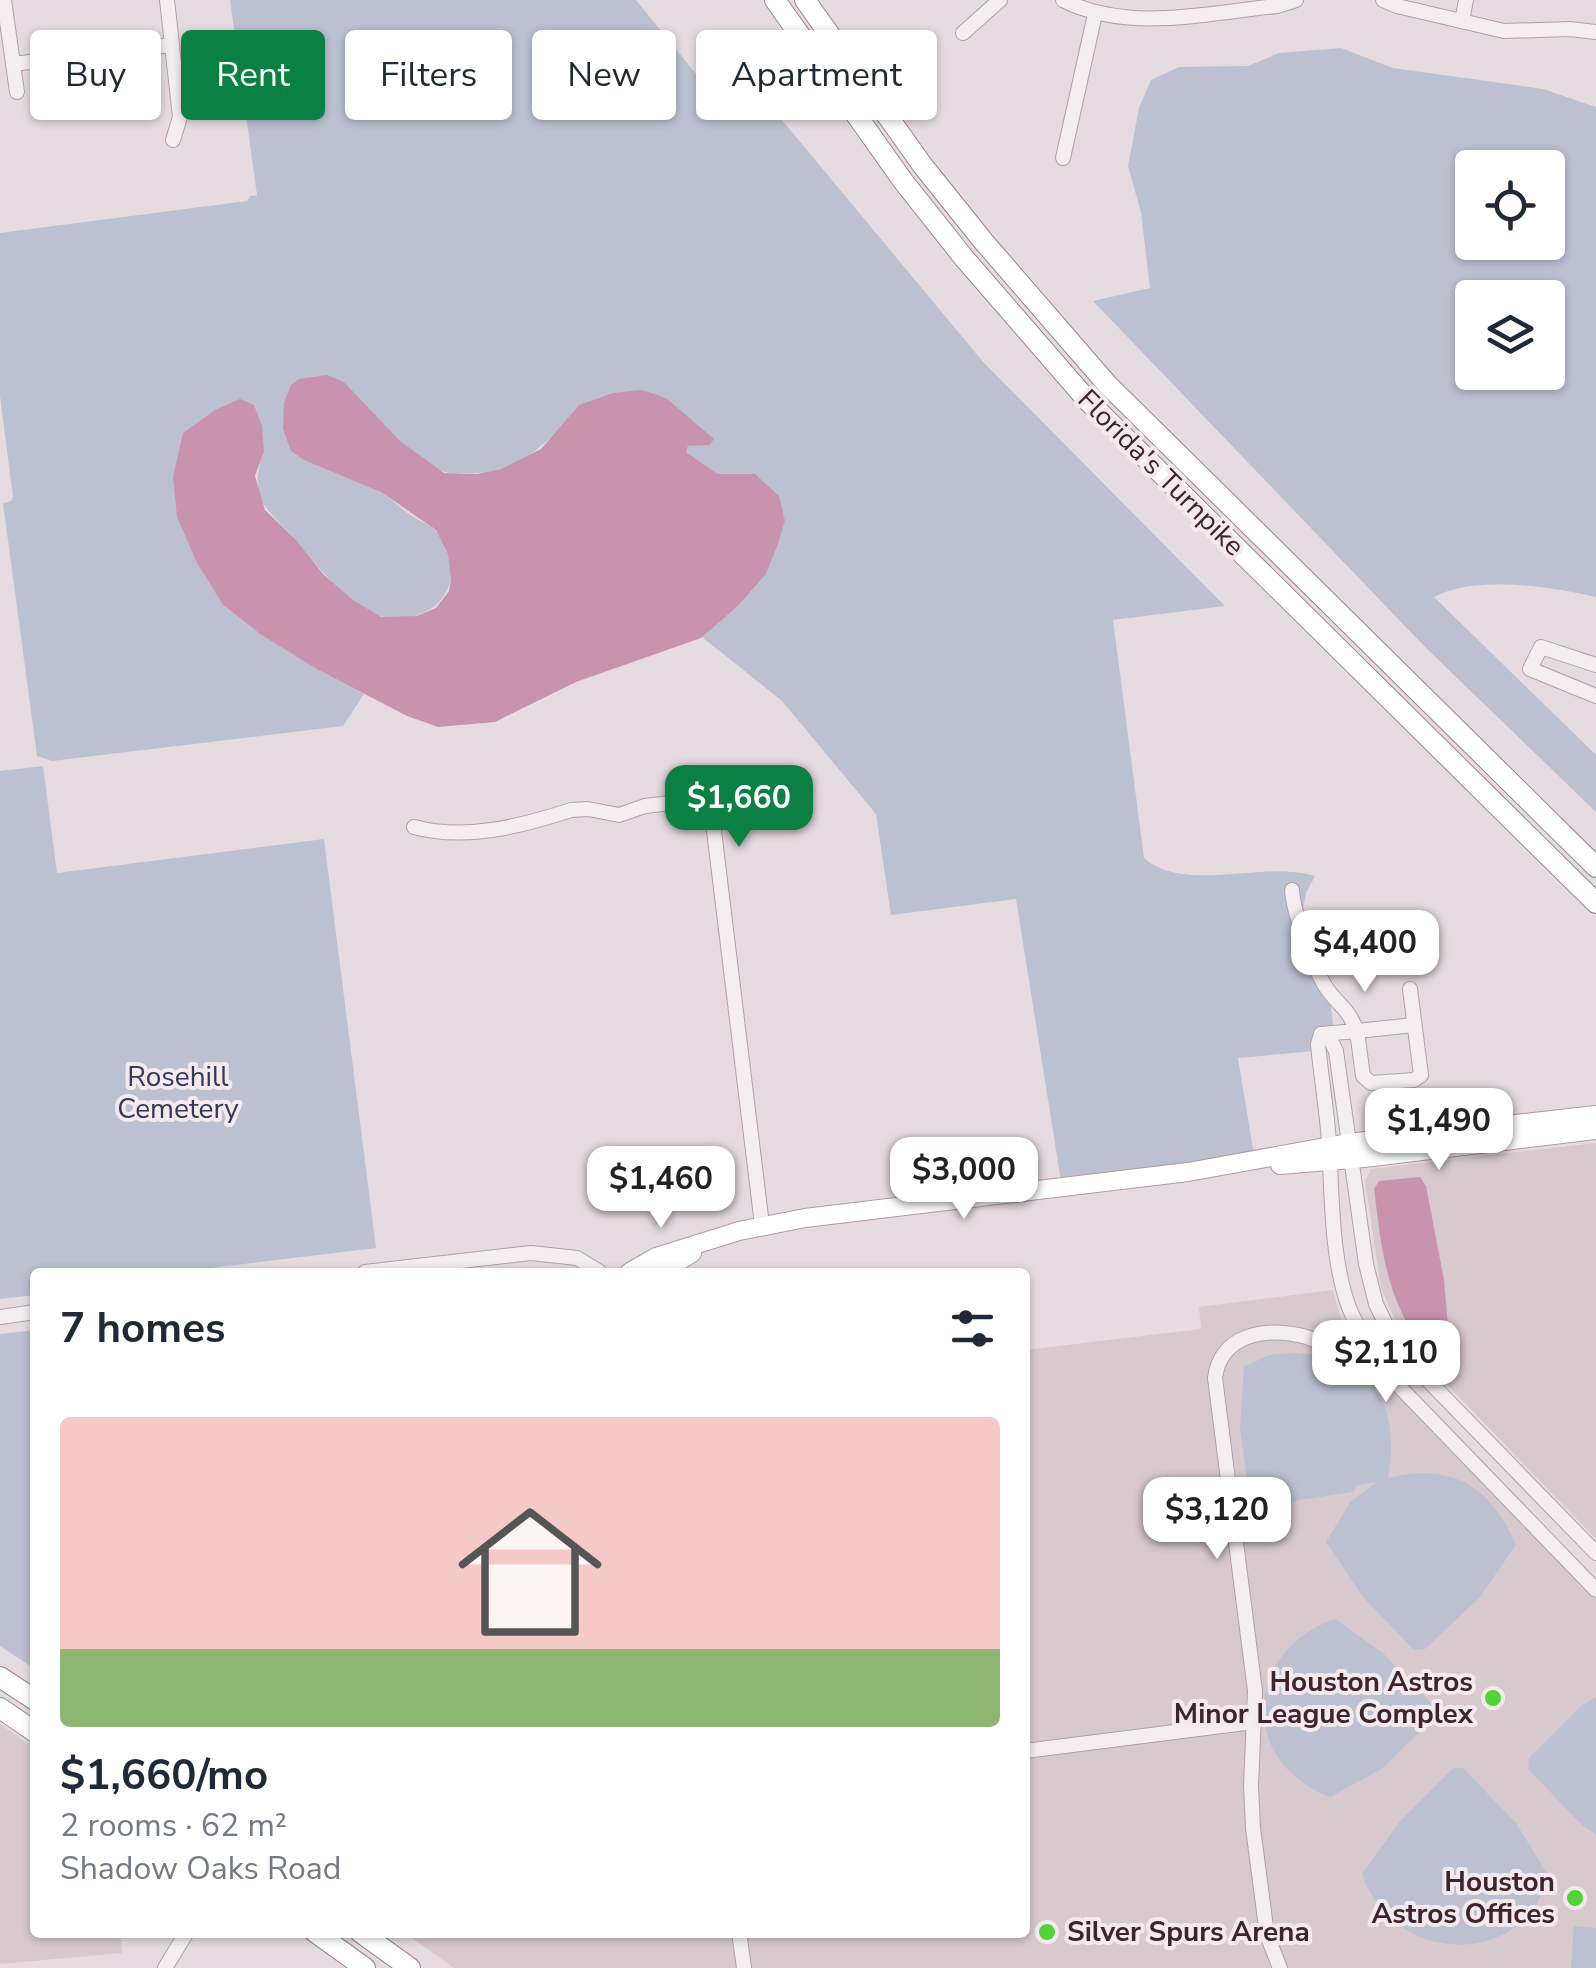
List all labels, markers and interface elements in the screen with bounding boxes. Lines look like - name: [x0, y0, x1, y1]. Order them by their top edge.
- chip: Buy: [30, 30, 161, 120]
- chip: Rent: [181, 30, 325, 120]
- chip: Filters: [345, 30, 512, 120]
- chip: New: [532, 30, 676, 120]
- chip: Apartment: [696, 30, 937, 120]
- map controls: [1455, 150, 1565, 390]
- button: locate: [1455, 150, 1565, 260]
- button: layers: [1455, 280, 1565, 390]
- street label: Florida's Turnpike: [1069, 381, 1253, 565]
- pin: $1,660: [658, 765, 820, 850]
- text: $1,660: [687, 776, 791, 819]
- pin: $4,400: [1284, 910, 1446, 995]
- text: $4,400: [1313, 921, 1417, 964]
- park label: Rosehill Cemetery: [117, 1058, 239, 1128]
- pin: $1,490: [1358, 1088, 1520, 1173]
- text: $1,490: [1387, 1099, 1491, 1142]
- pin: $3,000: [883, 1137, 1045, 1222]
- pin: $1,460: [580, 1146, 742, 1231]
- text: $3,000: [912, 1148, 1016, 1191]
- text: $1,460: [609, 1157, 713, 1200]
- text: 7 homes: [60, 1300, 225, 1357]
- icon: filters: [945, 1301, 1000, 1356]
- pin: $2,110: [1305, 1320, 1467, 1405]
- text: $2,110: [1334, 1331, 1438, 1374]
- pin: $3,120: [1136, 1477, 1298, 1562]
- icon: home: [440, 1482, 620, 1662]
- text: $3,120: [1165, 1488, 1269, 1531]
- place label: Houston Astros Minor League Complex: [1174, 1663, 1474, 1733]
- marker: Houston Astros Minor League Complex: [1482, 1687, 1504, 1709]
- text: $1,660/mo: [60, 1747, 268, 1804]
- text: 2 rooms · 62 m²: [60, 1804, 287, 1847]
- text: Shadow Oaks Road: [60, 1847, 341, 1890]
- place label: Houston Astros Offices: [1372, 1863, 1555, 1933]
- marker: Houston Astros Offices: [1564, 1887, 1586, 1909]
- place label: Silver Spurs Arena: [1067, 1913, 1310, 1951]
- marker: Silver Spurs Arena: [1036, 1921, 1058, 1943]

